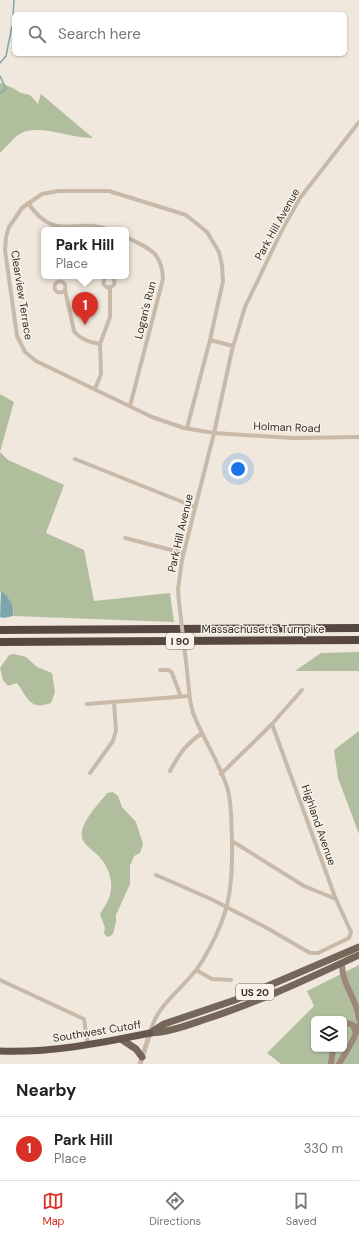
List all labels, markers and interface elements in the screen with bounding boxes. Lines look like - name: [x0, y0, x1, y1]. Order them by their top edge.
- search box: [12, 12, 347, 56]
- icon: search: [26, 23, 48, 45]
- text: Search here: [58, 24, 141, 44]
- street label: Park Hill Avenue: [251, 186, 303, 262]
- popup: [41, 227, 129, 279]
- text: Park Hill: [56, 235, 114, 255]
- street label: Clearview Terrace: [8, 249, 36, 341]
- text: Place: [56, 255, 88, 272]
- street label: Logan's Run: [131, 280, 159, 340]
- pin: 1: [72, 292, 98, 325]
- street label: Holman Road: [253, 419, 321, 435]
- your location: [228, 459, 248, 479]
- street label: Park Hill Avenue: [164, 492, 196, 574]
- street label: Massachusetts Turnpike: [201, 622, 325, 636]
- road number: I 90: [166, 633, 194, 649]
- street label: Highland Avenue: [299, 783, 339, 867]
- road number: US 20: [236, 984, 274, 1000]
- map controls: [311, 1016, 347, 1052]
- button: layers: [311, 1016, 347, 1052]
- street label: Southwest Cutoff: [52, 1017, 142, 1045]
- text: Nearby: [16, 1079, 76, 1101]
- text: Park Hill: [54, 1130, 113, 1150]
- text: 1: [27, 1140, 31, 1157]
- text: 330 m: [304, 1140, 343, 1157]
- text: Place: [54, 1150, 86, 1167]
- tab: Map: [42, 1190, 65, 1228]
- tab: Directions: [149, 1190, 201, 1228]
- tab: Saved: [286, 1190, 317, 1228]

